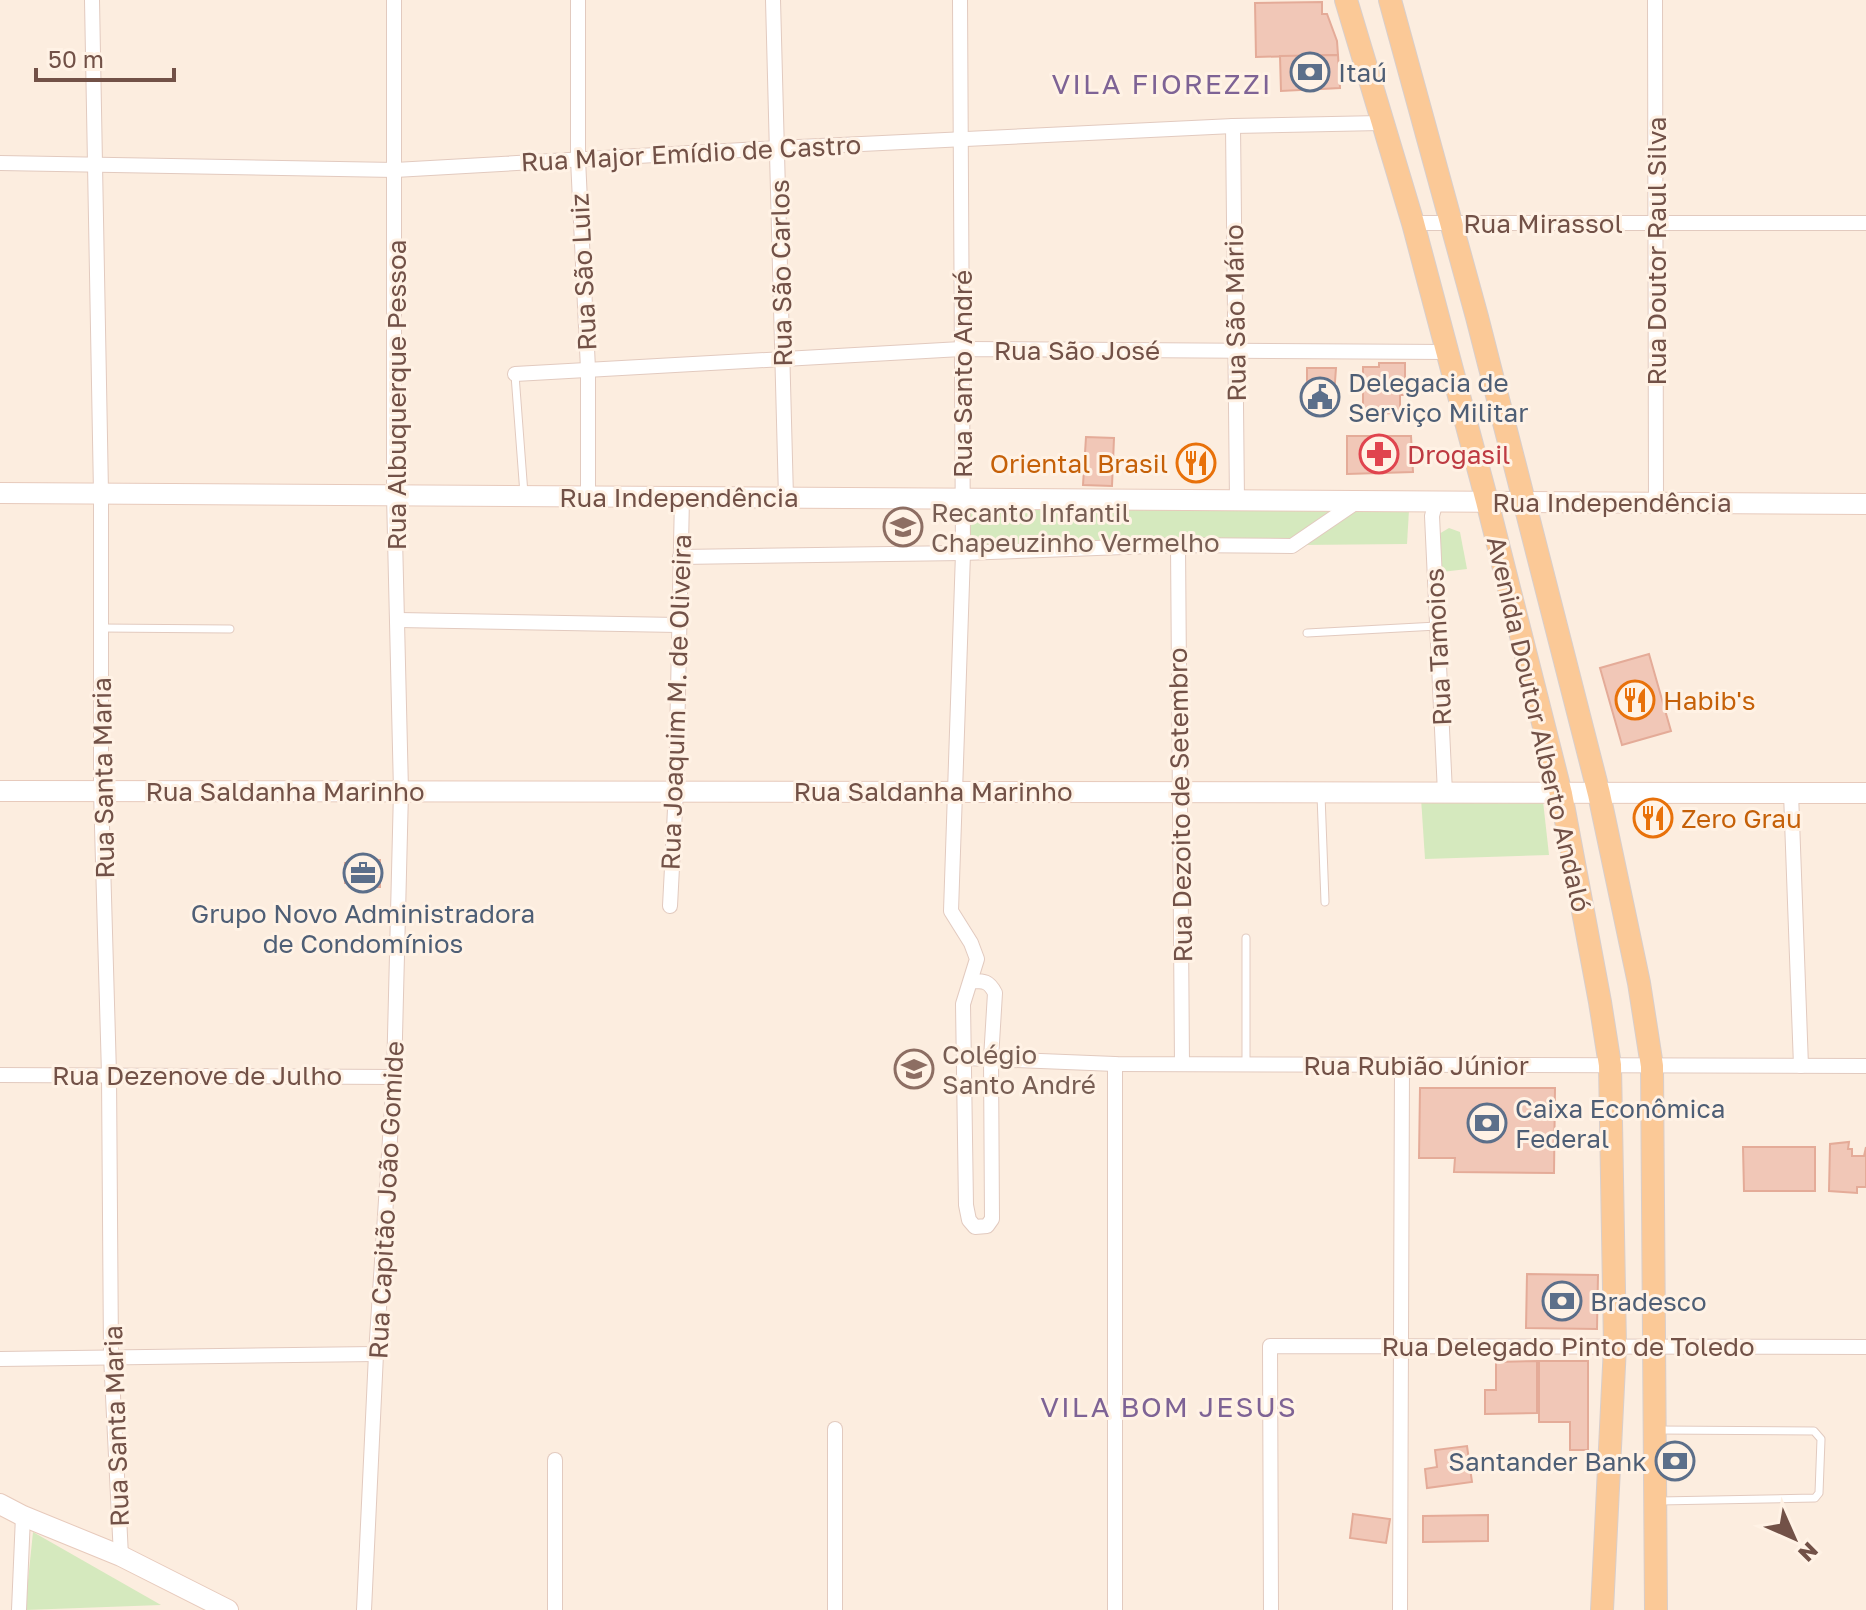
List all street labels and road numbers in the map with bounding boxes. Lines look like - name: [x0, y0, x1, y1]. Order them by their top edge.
- street label: Rua Doutor Raul Silva: [1641, 117, 1672, 385]
- street label: Rua Major Emídio de Castro: [520, 129, 862, 177]
- street label: Rua São Carlos: [764, 179, 798, 367]
- street label: Rua São Luiz: [563, 192, 603, 352]
- street label: Rua Mirassol: [1463, 208, 1623, 239]
- street label: Rua São Mário: [1218, 224, 1252, 402]
- street label: Rua Albuquerque Pessoa: [381, 240, 412, 550]
- street label: Rua Santo André: [947, 270, 978, 478]
- street label: Rua São José: [994, 335, 1160, 366]
- street label: Rua Independência: [559, 482, 799, 513]
- street label: Rua Independência: [1492, 487, 1732, 518]
- street label: Rua Joaquim M. de Oliveira: [655, 533, 697, 871]
- street label: Avenida Doutor Alberto Andaló: [1481, 533, 1597, 915]
- street label: Rua Tamoios: [1418, 568, 1458, 726]
- street label: Rua Dezoito de Setembro: [1162, 647, 1198, 963]
- street label: Rua Santa Maria: [86, 677, 120, 879]
- street label: Rua Saldanha Marinho: [145, 776, 425, 807]
- street label: Rua Saldanha Marinho: [793, 776, 1073, 807]
- street label: Rua Capitão João Gomide: [362, 1040, 410, 1360]
- street label: Rua Rubião Júnior: [1303, 1050, 1529, 1081]
- street label: Rua Dezenove de Julho: [52, 1060, 342, 1091]
- street label: Rua Santa Maria: [97, 1325, 135, 1527]
- street label: Rua Delegado Pinto de Toledo: [1381, 1331, 1755, 1362]

